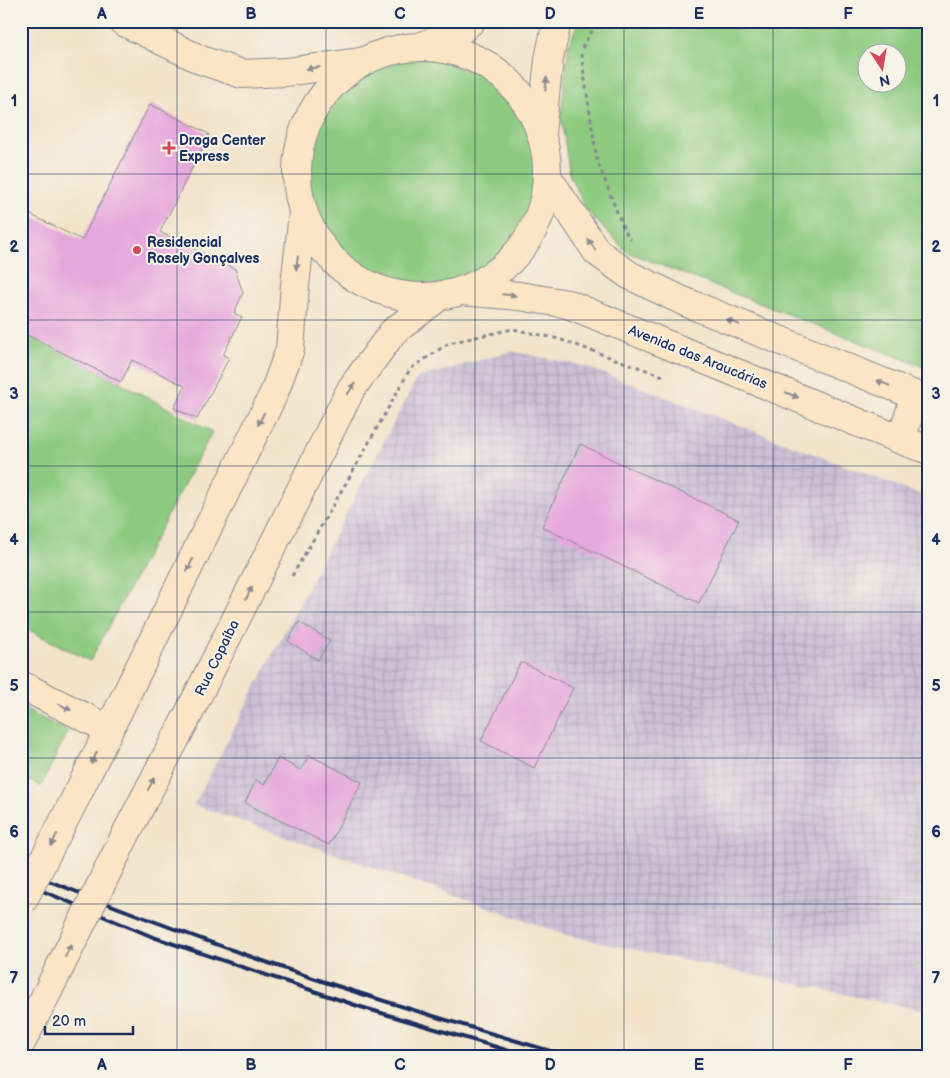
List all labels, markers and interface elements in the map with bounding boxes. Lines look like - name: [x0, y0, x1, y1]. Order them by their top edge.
- text: A: [96, 5, 107, 24]
- text: B: [245, 5, 257, 24]
- text: C: [394, 5, 406, 24]
- text: D: [544, 5, 556, 24]
- text: E: [694, 5, 704, 24]
- text: F: [843, 5, 853, 24]
- north arrow: [858, 42, 908, 92]
- one-way arrow: [305, 65, 321, 73]
- text: N: [878, 71, 892, 90]
- one-way arrow: [542, 76, 550, 92]
- text: 1: [11, 92, 17, 111]
- text: 1: [933, 92, 939, 111]
- place label: Droga Center Express: [179, 132, 266, 165]
- marker: Droga Center Express: [163, 142, 175, 154]
- place label: Residencial Rosely Gonçalves: [147, 234, 260, 267]
- text: 2: [9, 238, 19, 257]
- one-way arrow: [587, 238, 597, 251]
- text: 2: [931, 238, 941, 257]
- marker: Residencial Rosely Gonçalves: [131, 244, 143, 256]
- one-way arrow: [293, 255, 301, 271]
- one-way arrow: [502, 291, 518, 299]
- one-way arrow: [725, 318, 740, 326]
- street label: Avenida das Araucárias: [626, 321, 770, 393]
- one-way arrow: [875, 379, 890, 387]
- one-way arrow: [347, 382, 356, 396]
- text: 3: [9, 385, 19, 404]
- text: 3: [931, 385, 941, 404]
- one-way arrow: [785, 392, 799, 400]
- one-way arrow: [257, 412, 265, 427]
- text: 4: [9, 531, 19, 550]
- text: 4: [931, 531, 941, 550]
- one-way arrow: [186, 558, 194, 572]
- one-way arrow: [245, 586, 253, 600]
- street label: Rua Copaíba: [191, 617, 243, 699]
- text: 5: [9, 677, 19, 696]
- text: 5: [931, 677, 941, 696]
- one-way arrow: [57, 703, 72, 711]
- one-way arrow: [90, 751, 98, 765]
- one-way arrow: [147, 777, 155, 792]
- text: 6: [9, 823, 19, 842]
- text: 6: [931, 823, 941, 842]
- one-way arrow: [50, 833, 58, 847]
- one-way arrow: [64, 944, 72, 958]
- text: 7: [10, 969, 19, 988]
- text: 7: [932, 969, 941, 988]
- scale bar: [45, 1003, 132, 1035]
- text: 20 m: [52, 1012, 86, 1031]
- text: A: [96, 1056, 107, 1075]
- text: B: [245, 1056, 257, 1075]
- text: C: [394, 1056, 406, 1075]
- text: D: [544, 1056, 556, 1075]
- text: E: [694, 1056, 704, 1075]
- text: F: [843, 1056, 853, 1075]

